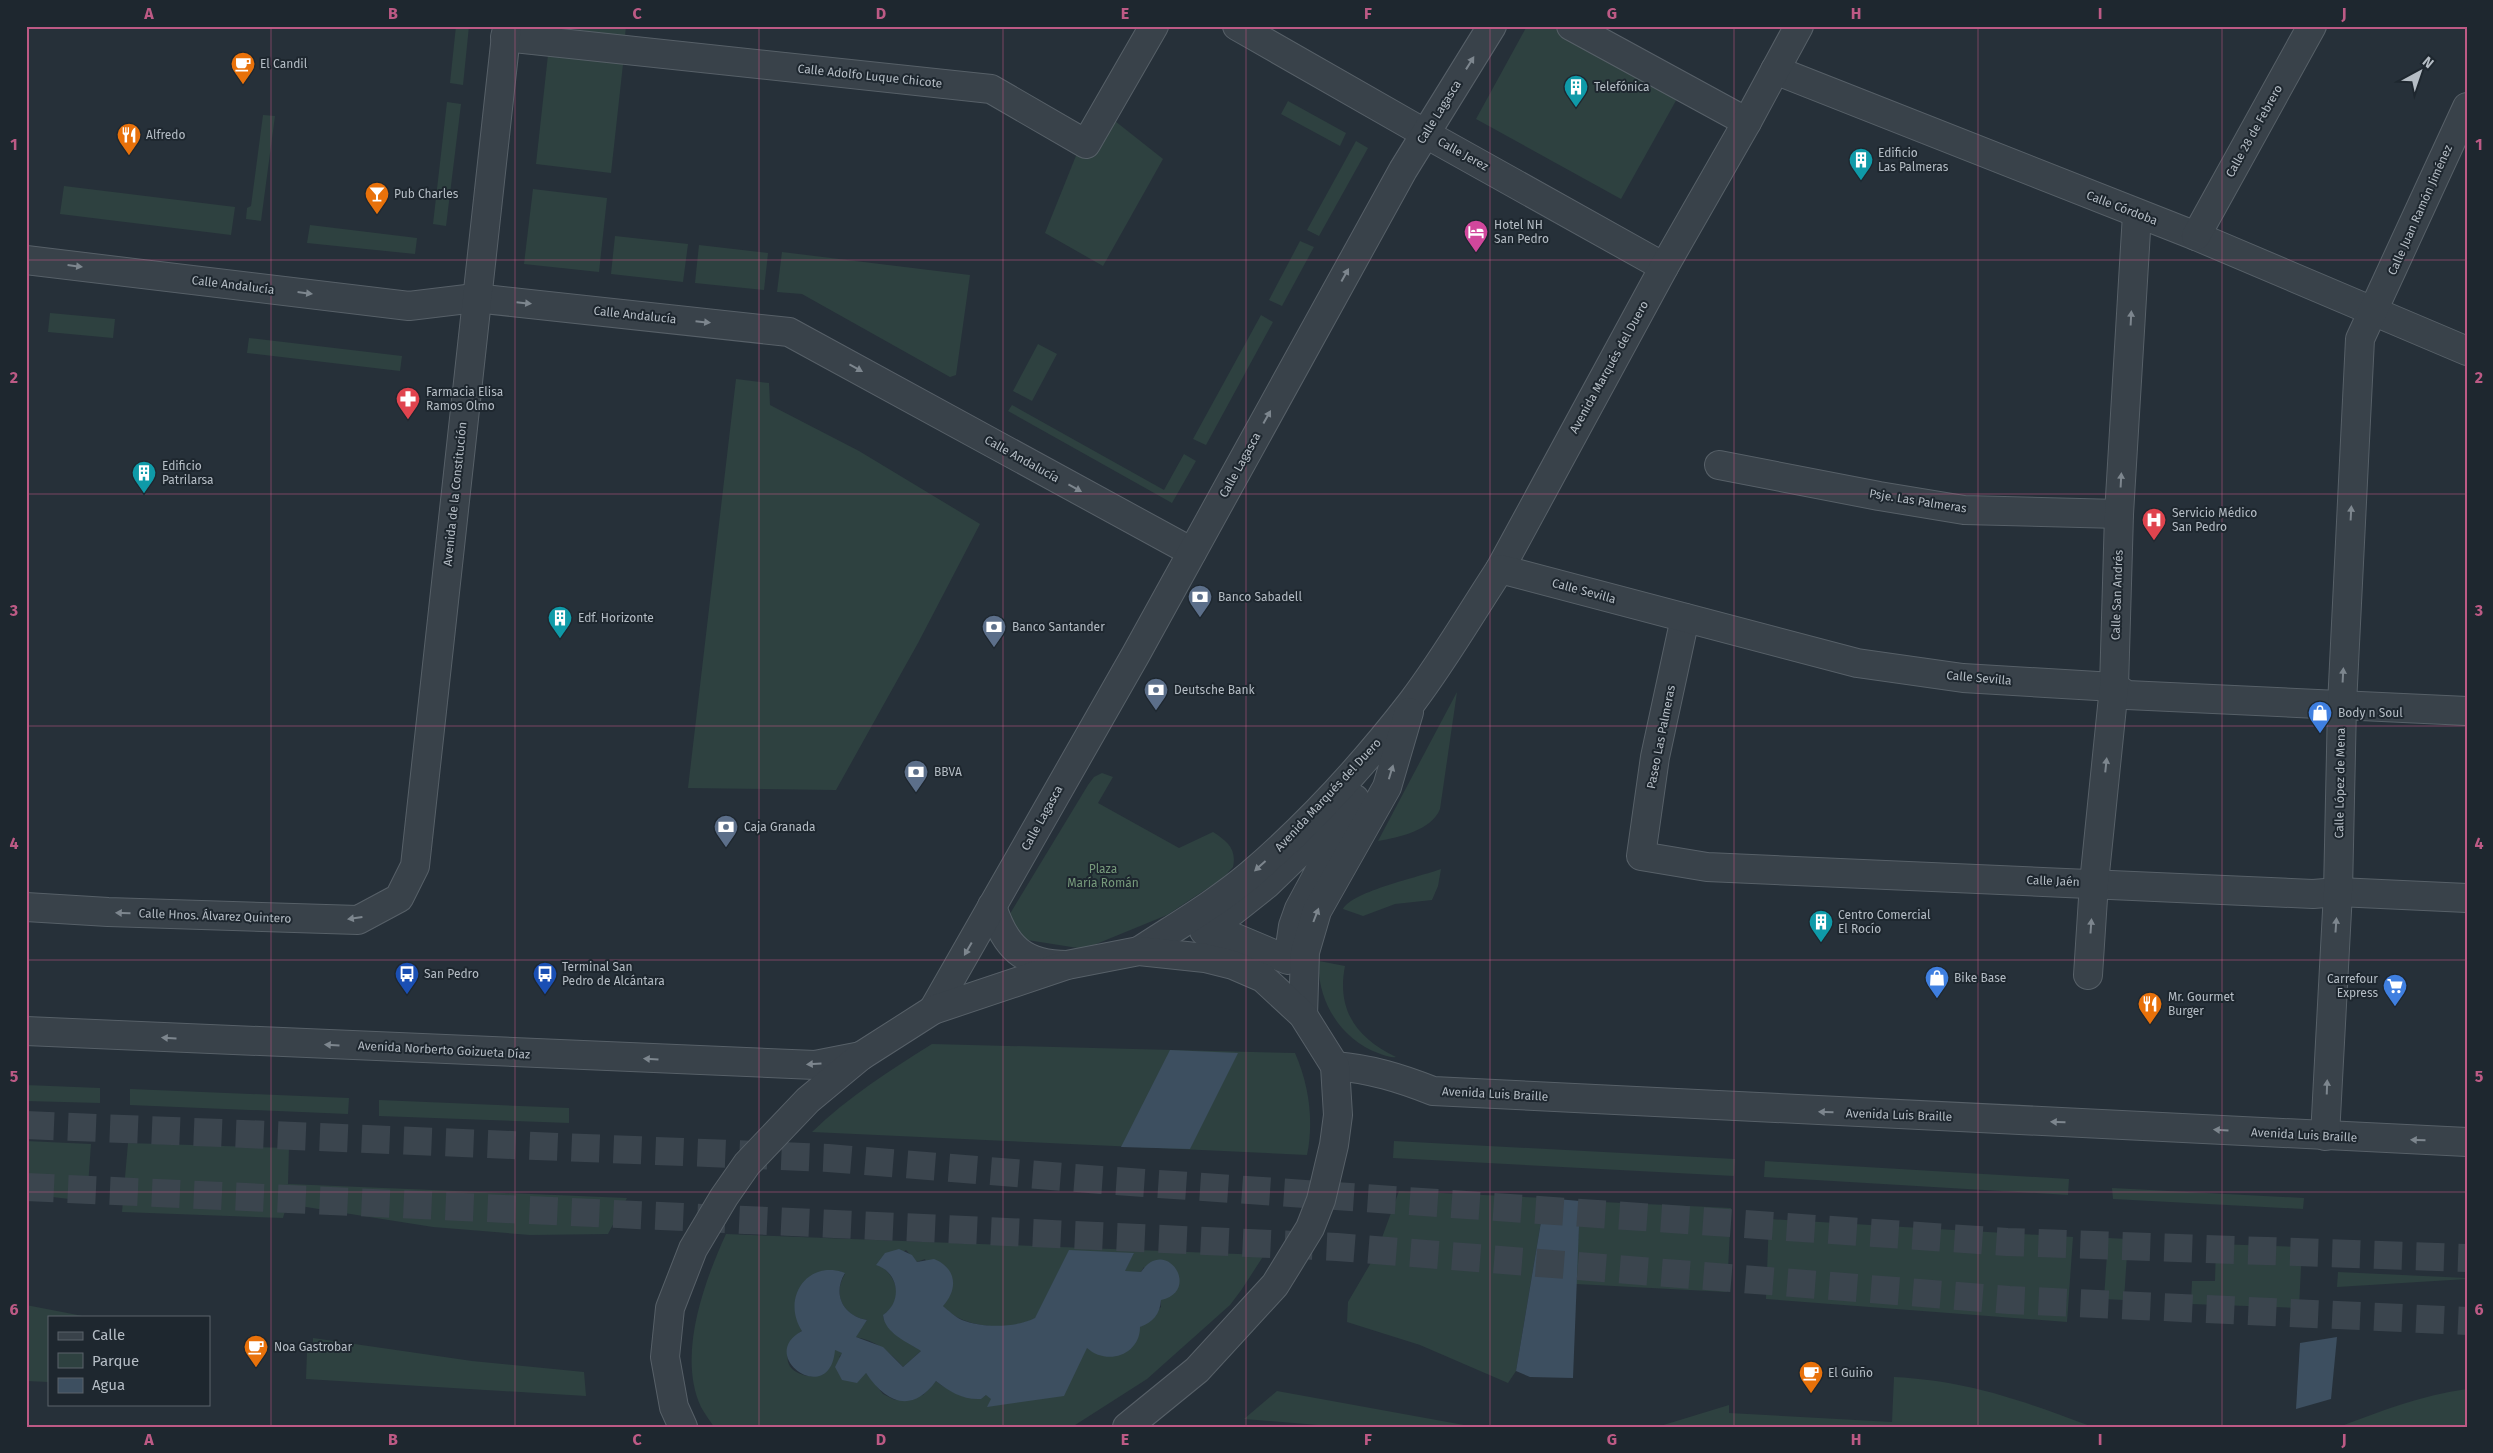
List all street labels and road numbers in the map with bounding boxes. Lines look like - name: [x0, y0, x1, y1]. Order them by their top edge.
- street label: Calle Adolfo Luque Chicote: [797, 61, 943, 91]
- street label: Calle Lagasca: [1414, 78, 1464, 146]
- street label: Calle 28 de Febrero: [2223, 82, 2285, 180]
- street label: Calle Jerez: [1435, 134, 1491, 174]
- street label: Calle Juan Ramón Jiménez: [2385, 143, 2455, 277]
- street label: Calle Córdoba: [2084, 188, 2160, 228]
- street label: Calle Andalucía: [191, 273, 275, 297]
- street label: Avenida Marqués del Duero: [1567, 298, 1651, 436]
- street label: Calle Andalucía: [593, 304, 677, 326]
- street label: Avenida de la Constitución: [440, 421, 470, 567]
- street label: Calle Lagasca: [1216, 430, 1264, 500]
- street label: Calle Andalucía: [982, 433, 1062, 485]
- street label: Psje. Las Palmeras: [1868, 486, 1968, 516]
- street label: Calle San Andrés: [2108, 549, 2126, 640]
- street label: Calle Sevilla: [1551, 576, 1617, 606]
- street label: Calle Sevilla: [1946, 668, 2012, 688]
- street label: Paseo Las Palmeras: [1644, 684, 1678, 790]
- street label: Calle López de Mena: [2332, 728, 2348, 838]
- street label: Avenida Marqués del Duero: [1272, 736, 1384, 854]
- street label: Calle Lagasca: [1018, 783, 1066, 853]
- street label: Calle Jaén: [2026, 873, 2080, 889]
- street label: Calle Hnos. Álvarez Quintero: [138, 905, 292, 926]
- street label: Avenida Norberto Goizueta Díaz: [357, 1038, 531, 1062]
- street label: Avenida Luis Braille: [1441, 1084, 1549, 1104]
- street label: Avenida Luis Braille: [1846, 1106, 1952, 1124]
- street label: Avenida Luis Braille: [2250, 1125, 2358, 1145]

